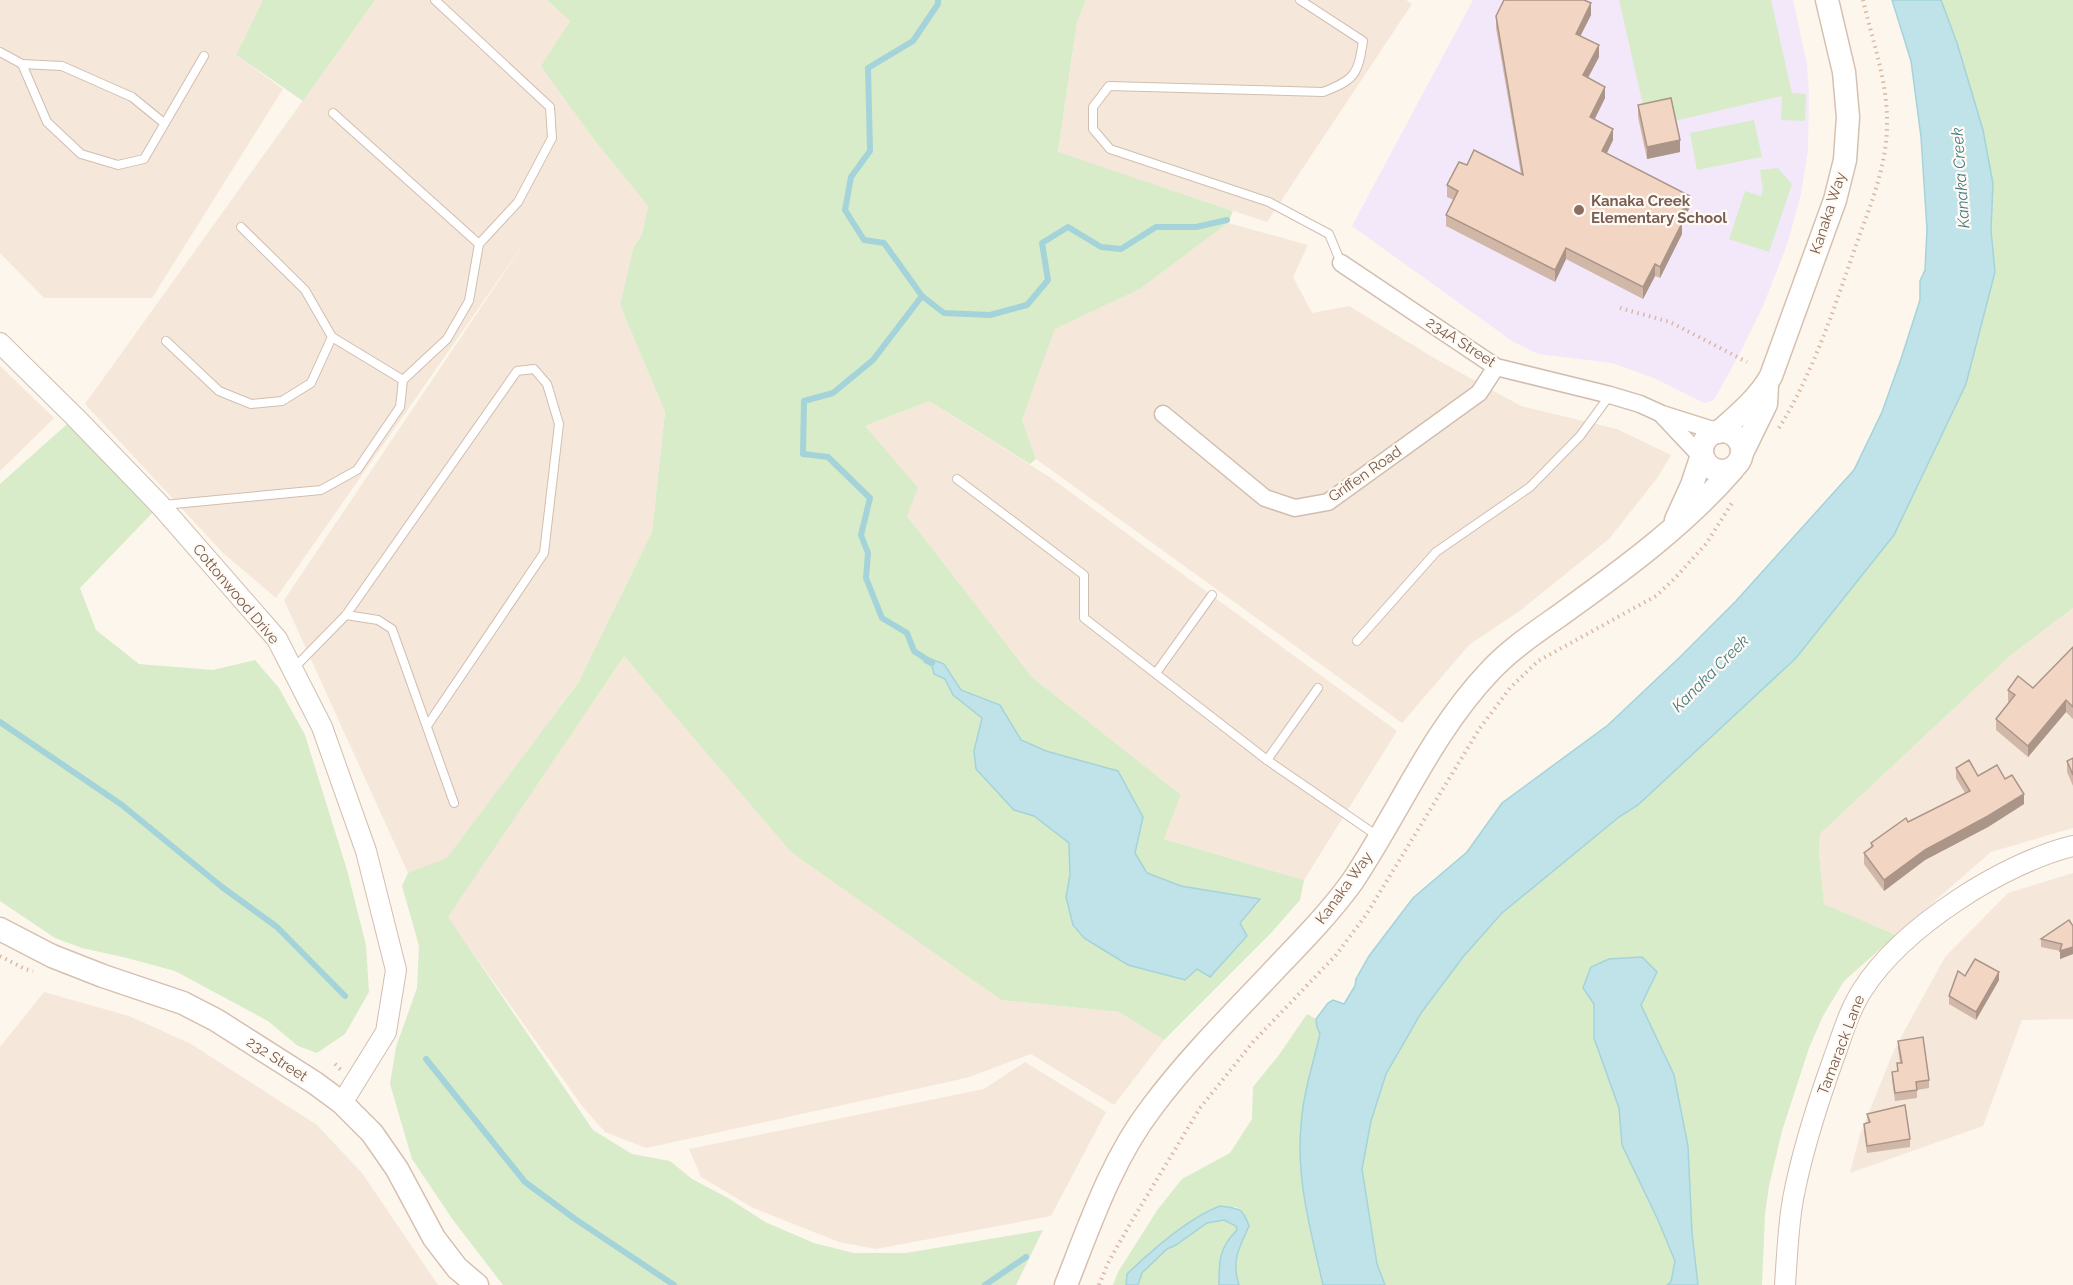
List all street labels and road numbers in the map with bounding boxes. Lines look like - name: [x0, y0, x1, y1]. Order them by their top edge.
- street label: Kanaka Way: [1806, 170, 1850, 256]
- street label: 234A Street: [1423, 313, 1499, 371]
- street label: Griffen Road: [1325, 442, 1405, 506]
- street label: Cottonwood Drive: [189, 540, 283, 648]
- street label: Kanaka Way: [1312, 848, 1376, 928]
- street label: Tamarack Lane: [1814, 992, 1868, 1098]
- street label: 232 Street: [243, 1033, 311, 1085]

